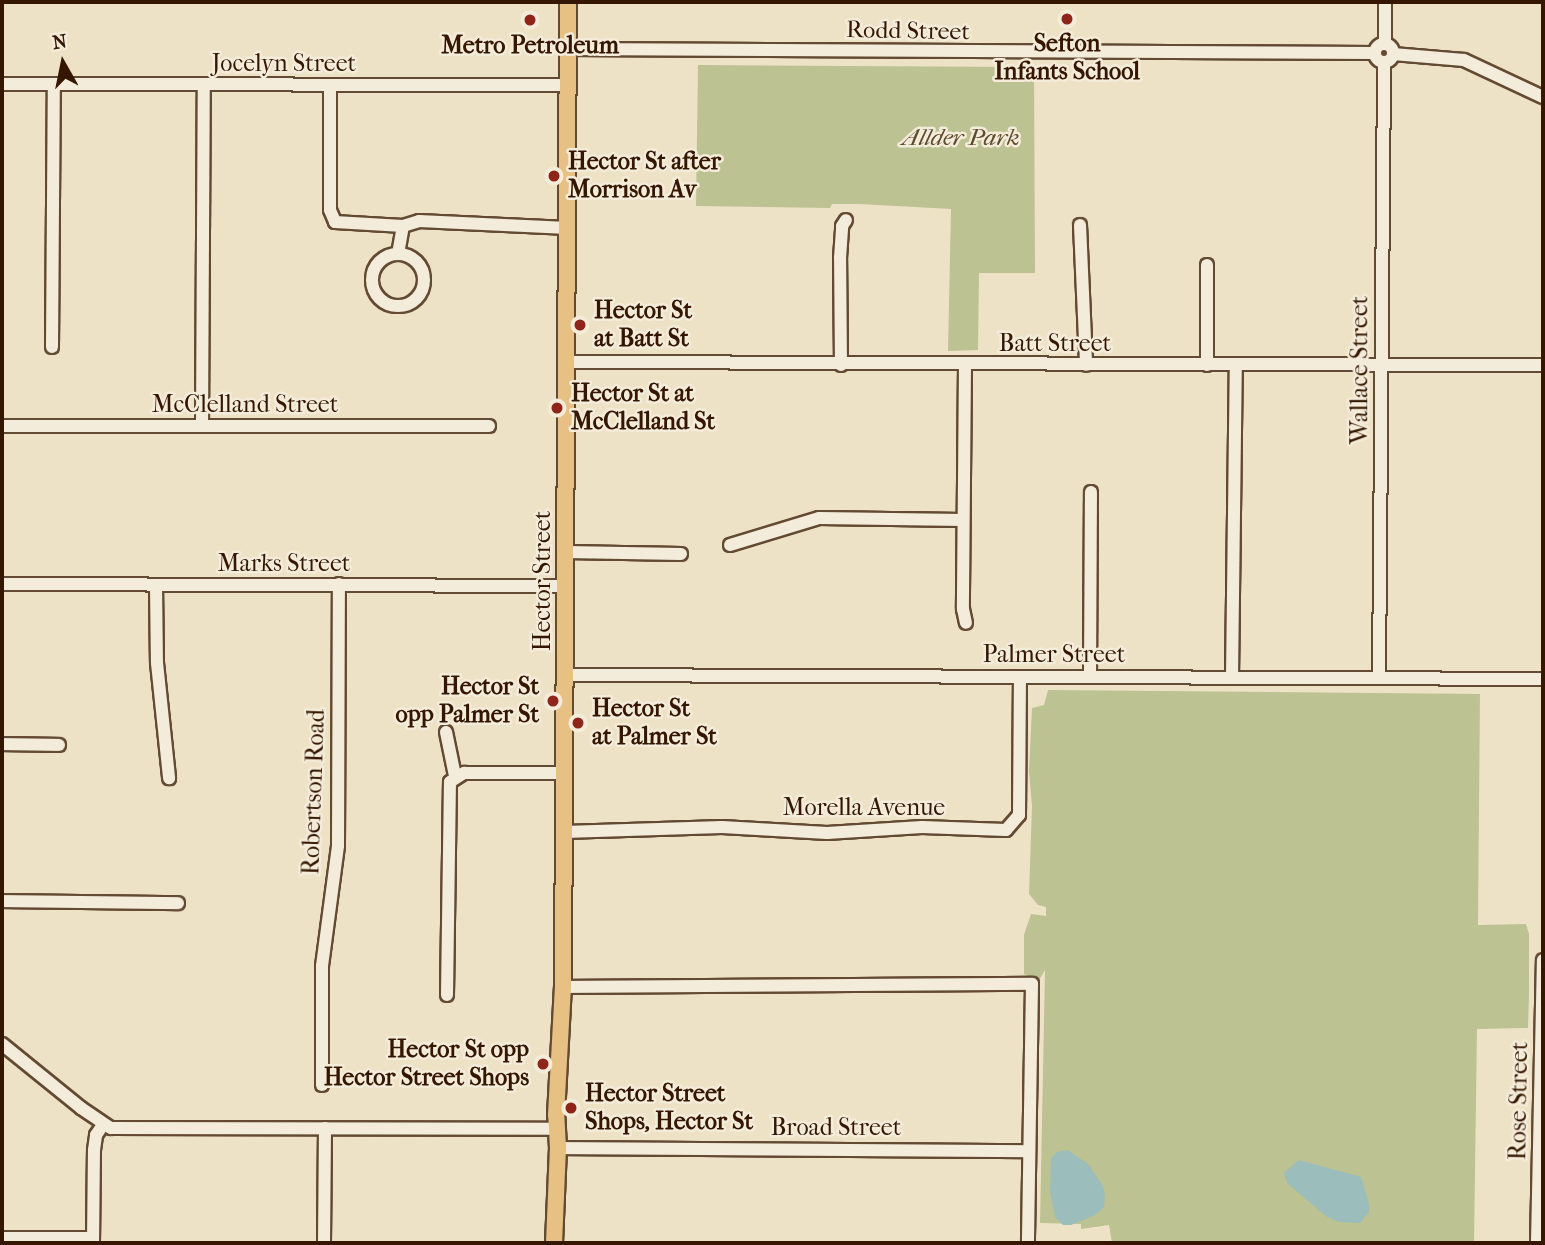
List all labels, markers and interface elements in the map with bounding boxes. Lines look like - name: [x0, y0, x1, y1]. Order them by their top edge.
- marker: Sefton Infants School: [1059, 11, 1075, 27]
- marker: Metro Petroleum: [522, 12, 538, 28]
- street label: Rodd Street: [846, 16, 970, 46]
- north arrow: [28, 28, 98, 98]
- text: N: [51, 30, 69, 54]
- place label: Sefton Infants School: [994, 30, 1140, 86]
- place label: Metro Petroleum: [441, 32, 619, 60]
- street label: Jocelyn Street: [212, 50, 356, 78]
- park label: Allder Park: [902, 124, 1020, 152]
- place label: Hector St after Morrison Av: [568, 148, 721, 204]
- marker: Hector St after Morrison Av: [546, 168, 562, 184]
- street label: Wallace Street: [1346, 296, 1374, 444]
- place label: Hector St at Batt St: [594, 297, 692, 353]
- marker: Hector St at Batt St: [572, 317, 588, 333]
- street label: Batt Street: [999, 330, 1111, 358]
- place label: Hector St at McClelland St: [571, 380, 715, 436]
- street label: McClelland Street: [152, 391, 338, 419]
- marker: Hector St at McClelland St: [549, 400, 565, 416]
- street label: Hector Street: [529, 511, 557, 651]
- street label: Marks Street: [218, 550, 350, 578]
- street label: Palmer Street: [983, 641, 1125, 669]
- place label: Hector St opp Palmer St: [396, 673, 539, 729]
- marker: Hector St opp Palmer St: [545, 693, 561, 709]
- place label: Hector St at Palmer St: [592, 695, 717, 751]
- street label: Robertson Road: [297, 709, 331, 875]
- marker: Hector St at Palmer St: [570, 715, 586, 731]
- street label: Morella Avenue: [783, 794, 945, 822]
- place label: Hector St opp Hector Street Shops: [324, 1036, 529, 1092]
- street label: Rose Street: [1504, 1042, 1534, 1160]
- marker: Hector St opp Hector Street Shops: [535, 1056, 551, 1072]
- place label: Hector Street Shops, Hector St: [585, 1080, 753, 1136]
- marker: Hector Street Shops, Hector St: [563, 1100, 579, 1116]
- street label: Broad Street: [771, 1114, 901, 1142]

